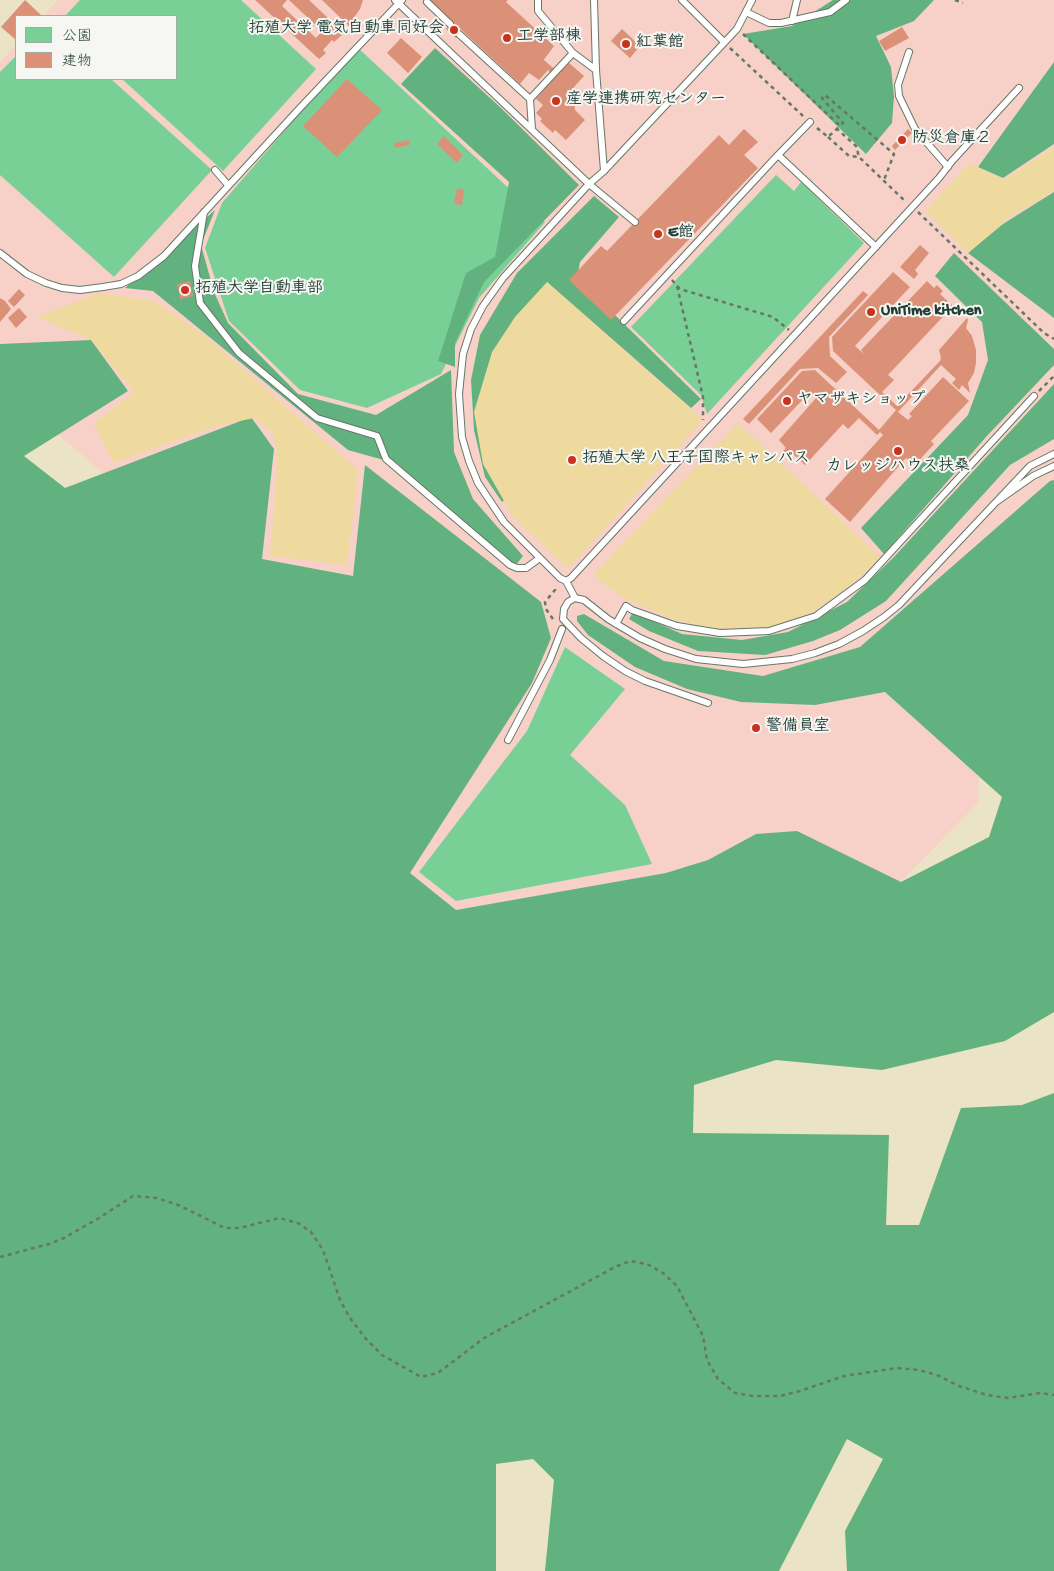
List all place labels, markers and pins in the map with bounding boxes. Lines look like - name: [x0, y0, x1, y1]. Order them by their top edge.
- place label: 拓殖大学 電気自動車同好会: [248, 20, 444, 40]
- marker: 拓殖大学 電気自動車同好会: [448, 24, 460, 36]
- place label: 工学部棟: [517, 28, 581, 48]
- marker: 工学部棟: [501, 32, 513, 44]
- place label: 紅葉館: [636, 34, 684, 54]
- marker: 紅葉館: [620, 38, 632, 50]
- place label: 産学連携研究センター: [566, 91, 726, 111]
- marker: 産学連携研究センター: [550, 95, 562, 107]
- place label: 防災倉庫２: [912, 130, 992, 150]
- marker: 防災倉庫２: [896, 134, 908, 146]
- place label: E館: [668, 224, 694, 244]
- marker: E館: [652, 228, 664, 240]
- place label: 拓殖大学自動車部: [195, 280, 323, 300]
- marker: 拓殖大学自動車部: [179, 284, 191, 296]
- place label: UniTime kitchen: [881, 302, 981, 322]
- marker: UniTime kitchen: [865, 306, 877, 318]
- place label: ヤマザキショップ: [797, 391, 925, 411]
- marker: ヤマザキショップ: [781, 395, 793, 407]
- marker: カレッジハウス扶桑: [892, 445, 904, 457]
- place label: 拓殖大学 八王子国際キャンパス: [582, 450, 810, 470]
- marker: 拓殖大学 八王子国際キャンパス: [566, 454, 578, 466]
- place label: カレッジハウス扶桑: [826, 458, 970, 478]
- place label: 警備員室: [766, 718, 830, 738]
- marker: 警備員室: [750, 722, 762, 734]

